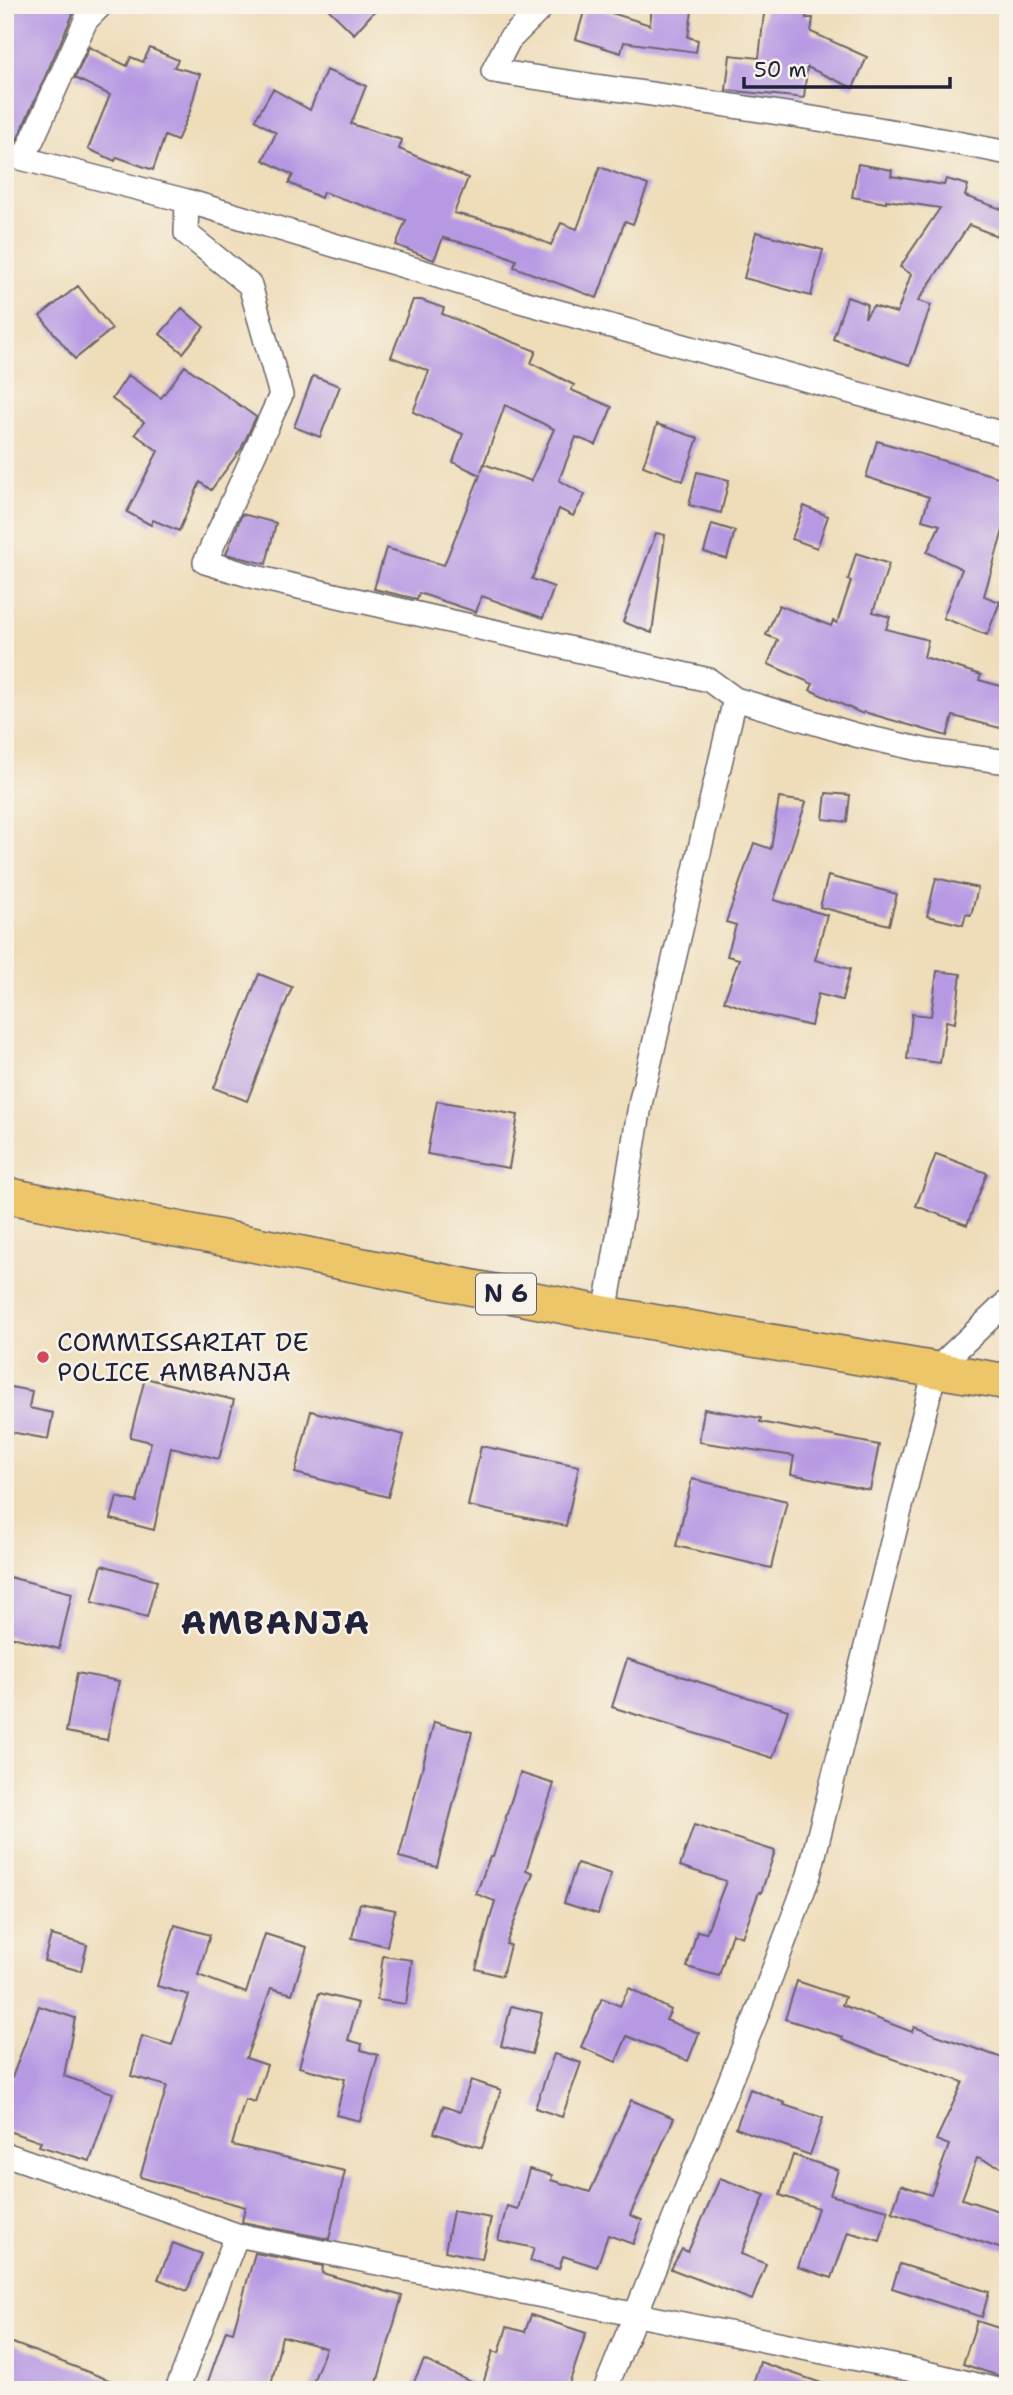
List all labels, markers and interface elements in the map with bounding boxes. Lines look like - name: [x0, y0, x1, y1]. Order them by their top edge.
- scale bar: [744, 46, 950, 90]
- text: 50 m: [754, 56, 807, 84]
- road number: N 6: [476, 1274, 536, 1314]
- place label: COMMISSARIAT DE POLICE AMBANJA: [57, 1324, 309, 1389]
- marker: COMMISSARIAT DE POLICE AMBANJA: [35, 1349, 51, 1365]
- district label: AMBANJA: [181, 1600, 371, 1645]

